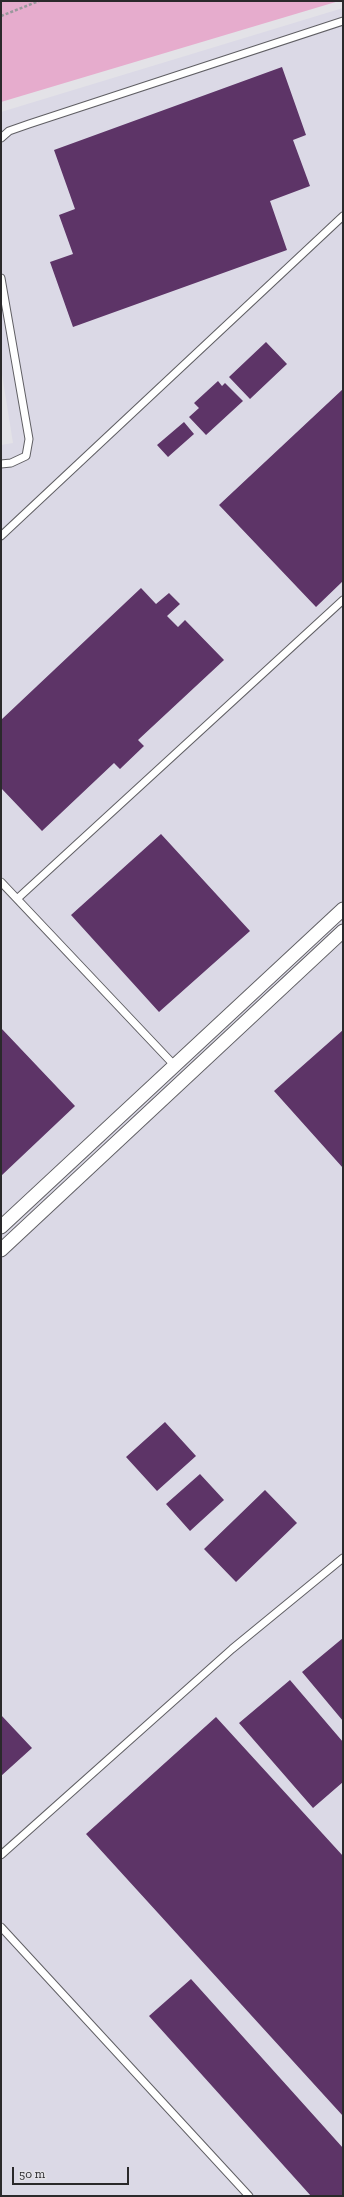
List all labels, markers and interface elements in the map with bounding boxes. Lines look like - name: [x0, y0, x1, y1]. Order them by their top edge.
- scale bar: [14, 2159, 131, 2185]
- text: 50 m: [19, 2167, 45, 2181]

